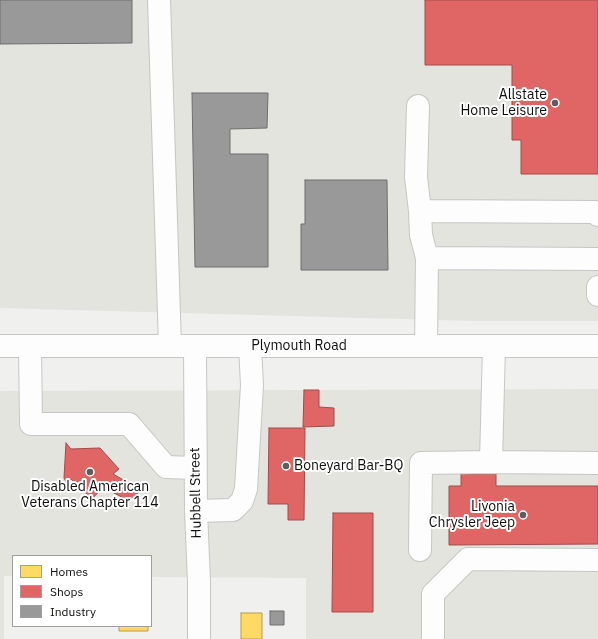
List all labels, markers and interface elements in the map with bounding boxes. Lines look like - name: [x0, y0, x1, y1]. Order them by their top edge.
- place label: Allstate Home Leisure: [460, 87, 547, 120]
- marker: Allstate Home Leisure: [550, 98, 560, 108]
- street label: Plymouth Road: [251, 338, 347, 354]
- street label: Hubbell Street: [187, 447, 205, 539]
- place label: Boneyard Bar-BQ: [294, 458, 403, 474]
- marker: Boneyard Bar-BQ: [281, 461, 291, 471]
- marker: Disabled American Veterans Chapter 114: [85, 467, 95, 477]
- place label: Disabled American Veterans Chapter 114: [21, 479, 159, 512]
- place label: Livonia Chrysler Jeep: [429, 499, 515, 532]
- marker: Livonia Chrysler Jeep: [518, 510, 528, 520]
- legend: [12, 555, 152, 627]
- text: Homes: [50, 564, 88, 579]
- text: Shops: [50, 584, 83, 599]
- text: Industry: [50, 604, 96, 619]

